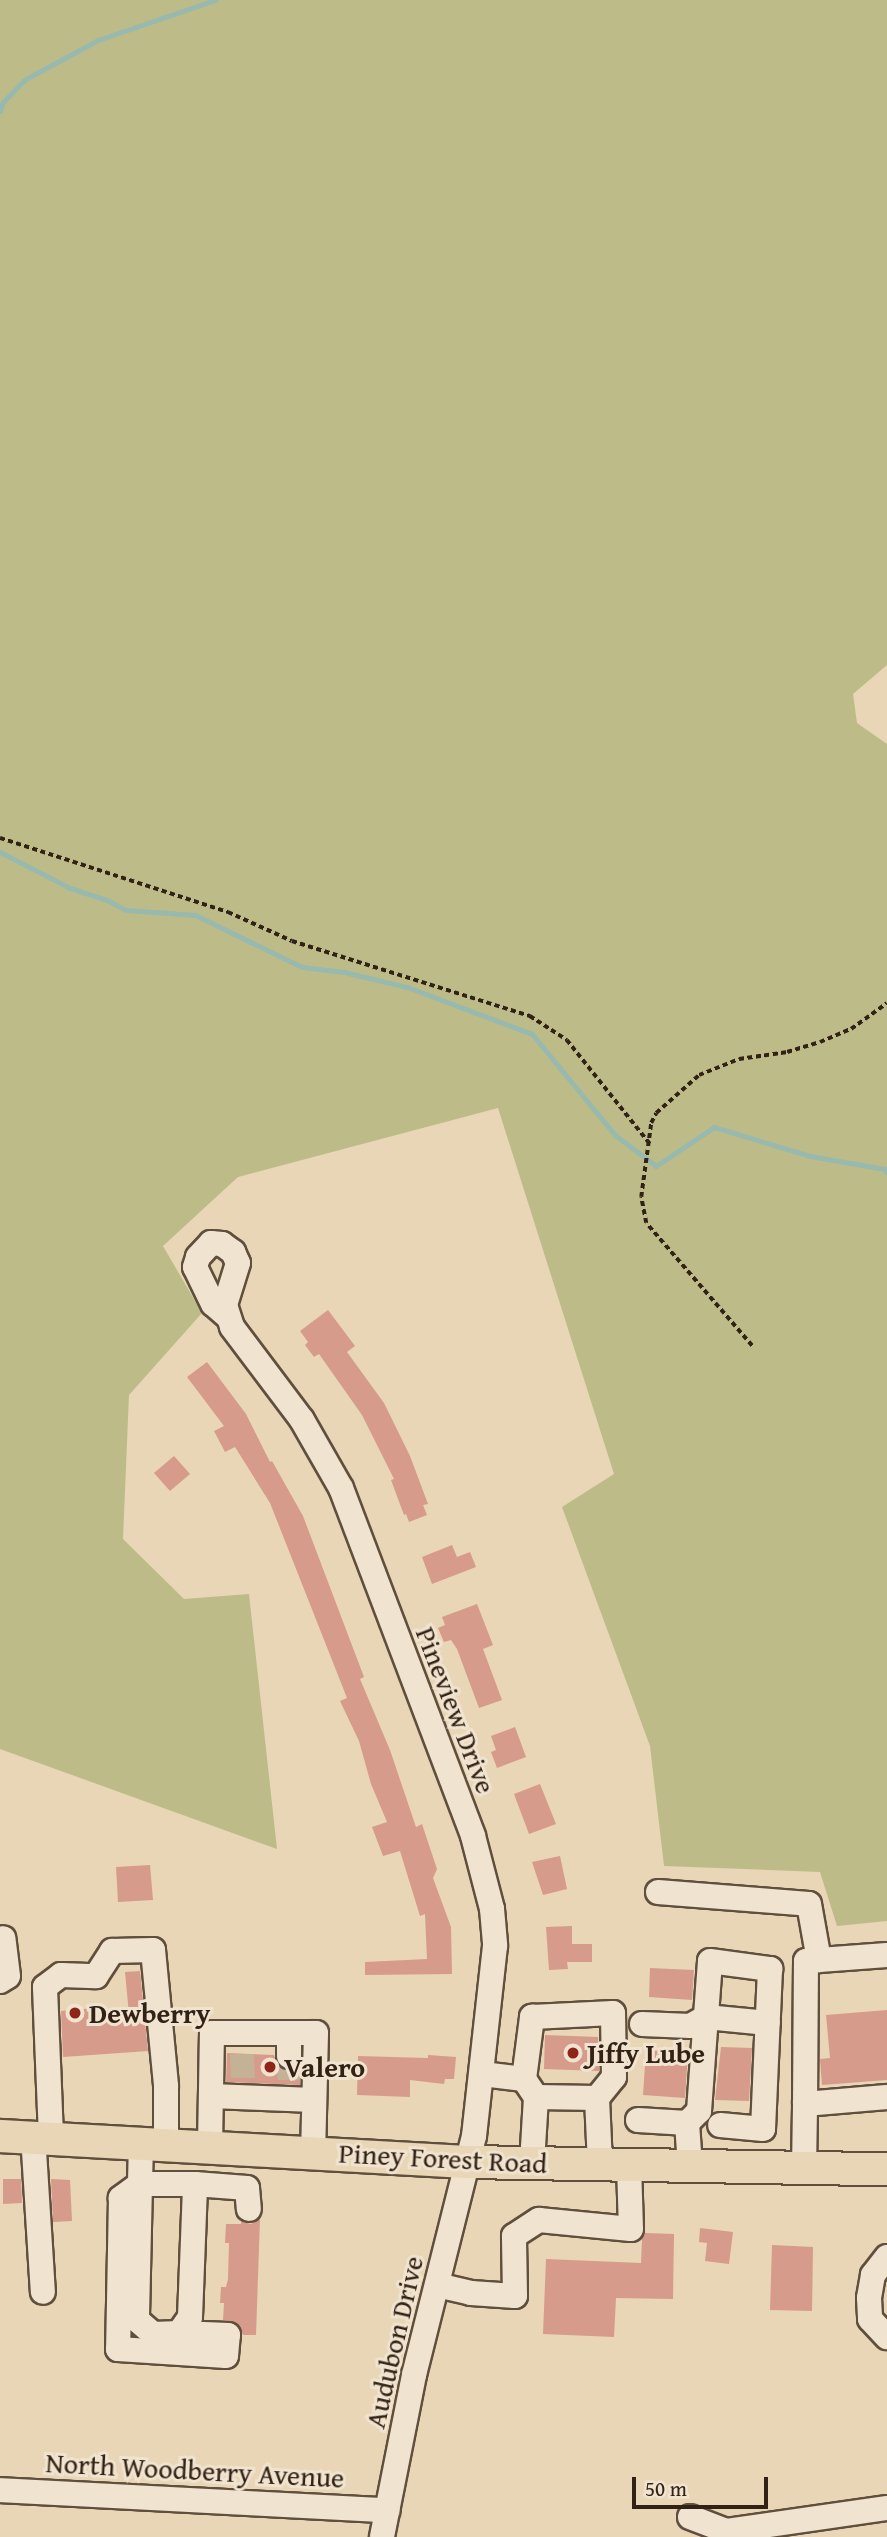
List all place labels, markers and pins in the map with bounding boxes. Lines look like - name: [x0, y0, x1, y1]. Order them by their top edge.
- place label: Dewberry: [89, 1996, 210, 2030]
- marker: Dewberry: [67, 2005, 83, 2021]
- place label: Jiffy Lube: [587, 2036, 705, 2070]
- marker: Jiffy Lube: [565, 2045, 581, 2061]
- place label: Valero: [284, 2050, 365, 2084]
- marker: Valero: [262, 2059, 278, 2075]

